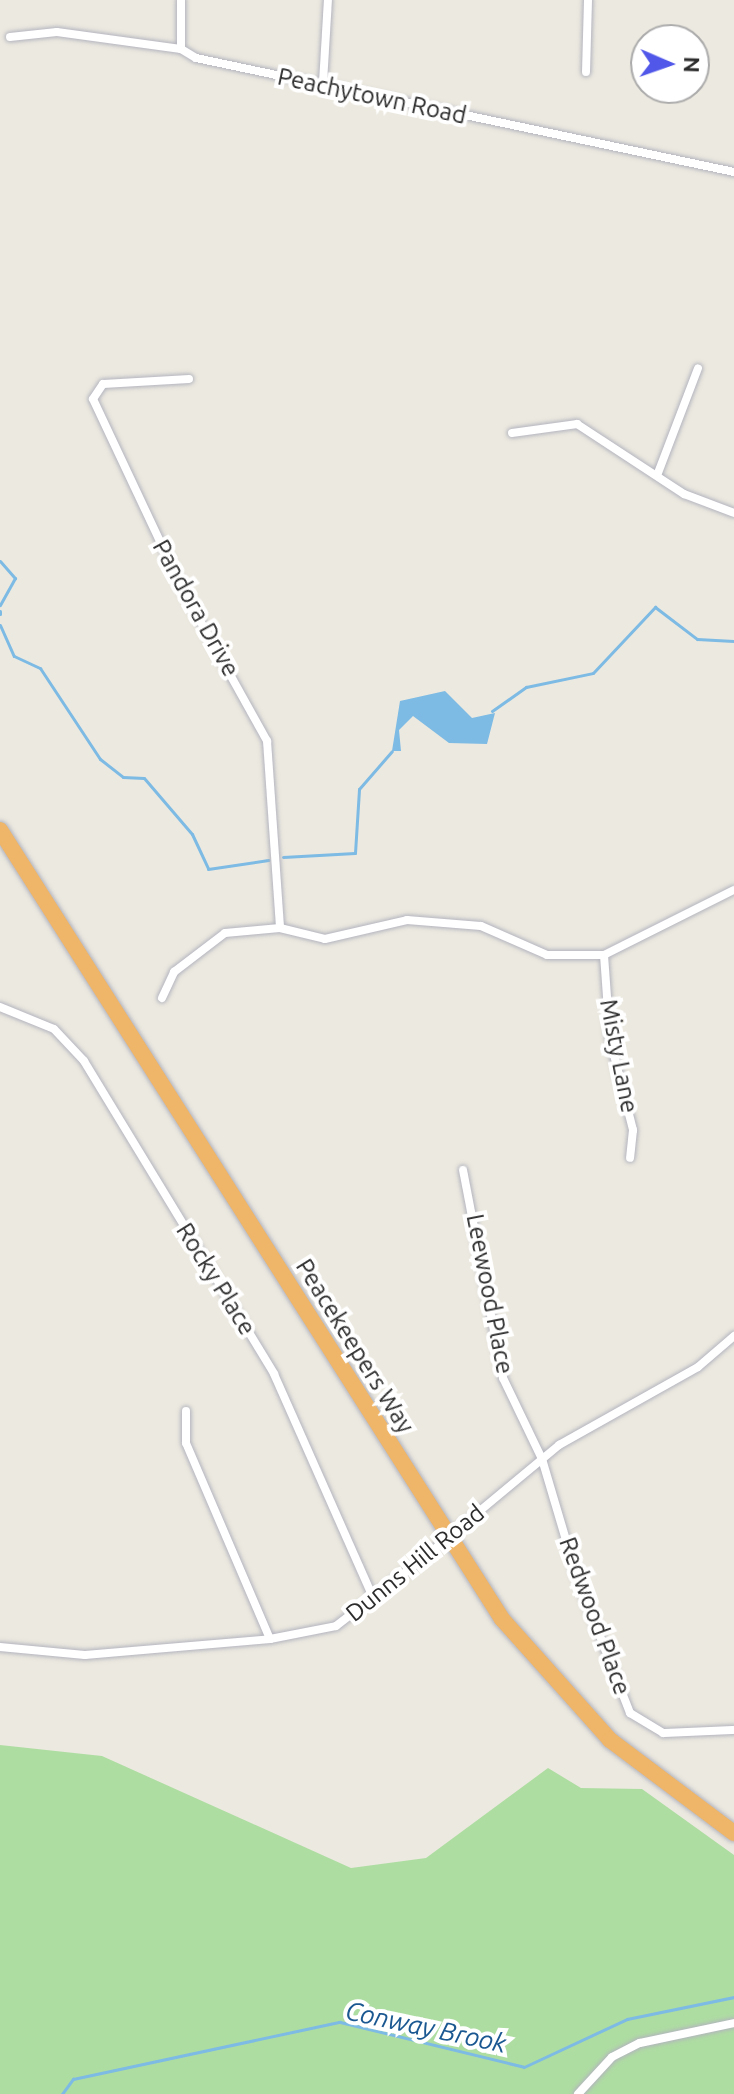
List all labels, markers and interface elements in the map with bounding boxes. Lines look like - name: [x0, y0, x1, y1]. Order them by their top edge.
- north arrow: [630, 24, 710, 104]
- text: N: [680, 56, 705, 73]
- street label: Peachytown Road: [275, 62, 469, 130]
- street label: Pandora Drive: [147, 535, 245, 681]
- street label: Misty Lane: [594, 997, 644, 1115]
- street label: Leewood Place: [460, 1212, 520, 1376]
- street label: Rocky Place: [170, 1218, 262, 1340]
- street label: Peacekeepers Way: [290, 1254, 420, 1438]
- street label: Dunns Hill Road: [340, 1498, 490, 1628]
- street label: Redwood Place: [553, 1533, 637, 1699]
- water label: Conway Brook: [343, 1995, 509, 2059]

